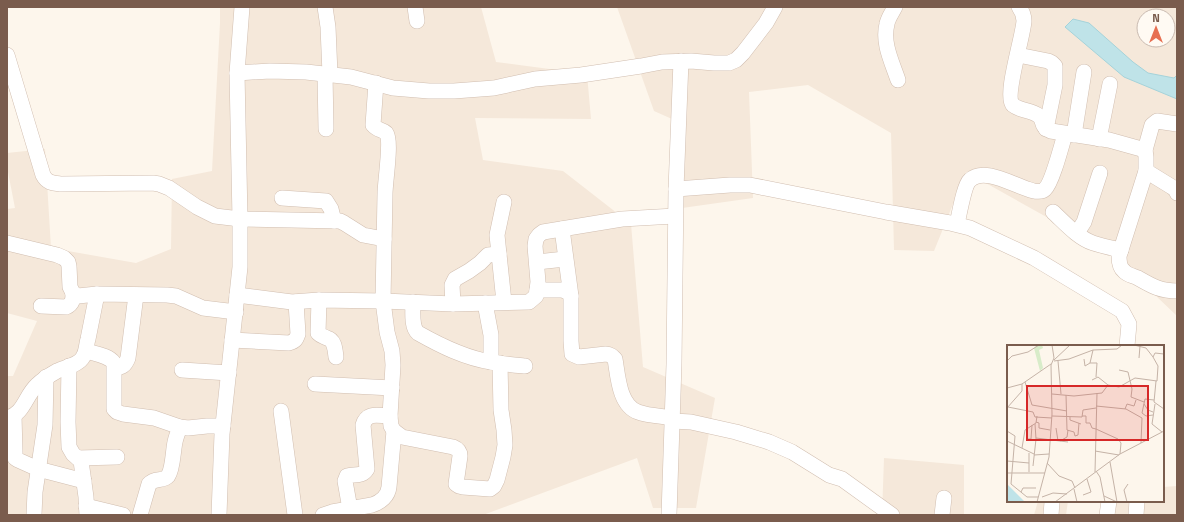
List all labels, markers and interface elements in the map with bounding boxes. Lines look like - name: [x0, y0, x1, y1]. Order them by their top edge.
- north arrow: [1136, 8, 1176, 48]
- text: N: [1152, 10, 1160, 26]
- inset map: [1007, 345, 1164, 502]

